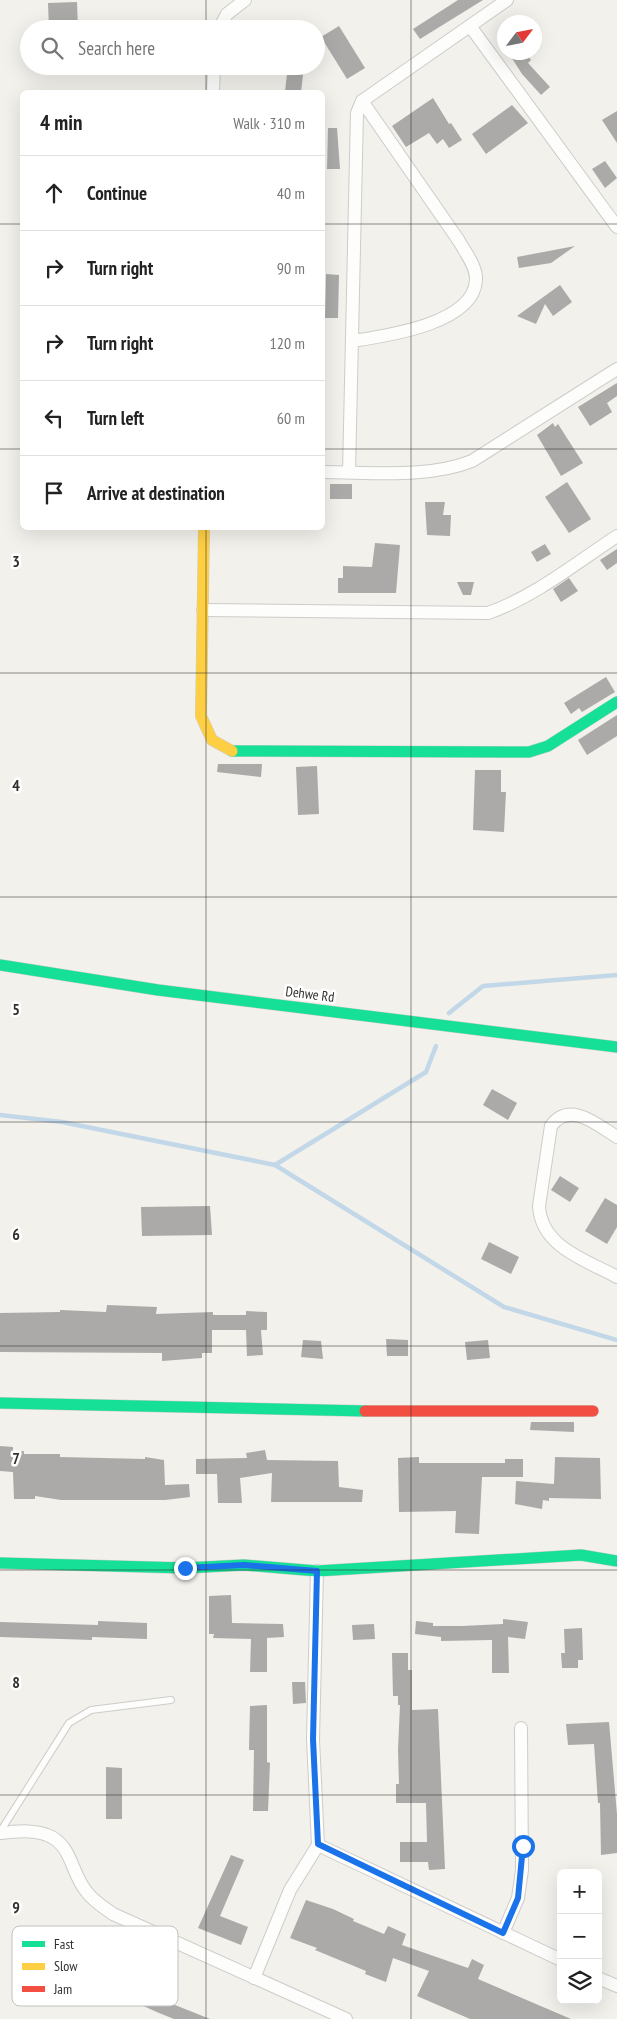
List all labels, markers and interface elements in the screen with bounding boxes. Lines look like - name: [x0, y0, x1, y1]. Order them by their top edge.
- north arrow: [497, 15, 542, 60]
- search box: [20, 20, 325, 75]
- icon: search: [38, 34, 66, 62]
- text: Search here: [78, 36, 155, 60]
- text: 4 min: [40, 109, 82, 136]
- text: Walk · 310 m: [233, 113, 305, 133]
- icon: ahead: [40, 179, 68, 207]
- text: Continue: [87, 181, 147, 205]
- text: 40 m: [277, 183, 305, 203]
- icon: right: [40, 254, 68, 282]
- text: Turn right: [87, 256, 153, 280]
- text: 90 m: [277, 258, 305, 278]
- icon: right: [40, 329, 68, 357]
- text: Turn right: [87, 331, 153, 355]
- text: 120 m: [270, 333, 305, 353]
- icon: left: [40, 404, 68, 432]
- text: Turn left: [87, 406, 144, 430]
- text: 60 m: [277, 408, 305, 428]
- icon: arrive: [40, 479, 68, 507]
- text: Arrive at destination: [87, 481, 225, 505]
- text: 3: [12, 551, 20, 571]
- text: 4: [12, 775, 20, 795]
- street label: Dehwe Rd: [285, 982, 335, 1006]
- text: 5: [12, 999, 20, 1019]
- text: 6: [12, 1224, 20, 1244]
- text: 7: [12, 1448, 20, 1468]
- route end: [174, 1557, 197, 1580]
- text: 8: [12, 1672, 20, 1692]
- route start: [512, 1835, 535, 1858]
- map controls: [557, 1869, 602, 2004]
- button: +: [557, 1869, 602, 1914]
- text: 9: [12, 1897, 20, 1917]
- button: −: [557, 1914, 602, 1959]
- legend: [12, 1926, 178, 2006]
- text: Fast: [54, 1935, 74, 1953]
- text: Slow: [54, 1957, 78, 1975]
- button: layers: [557, 1959, 602, 2004]
- text: Jam: [53, 1980, 72, 1998]

